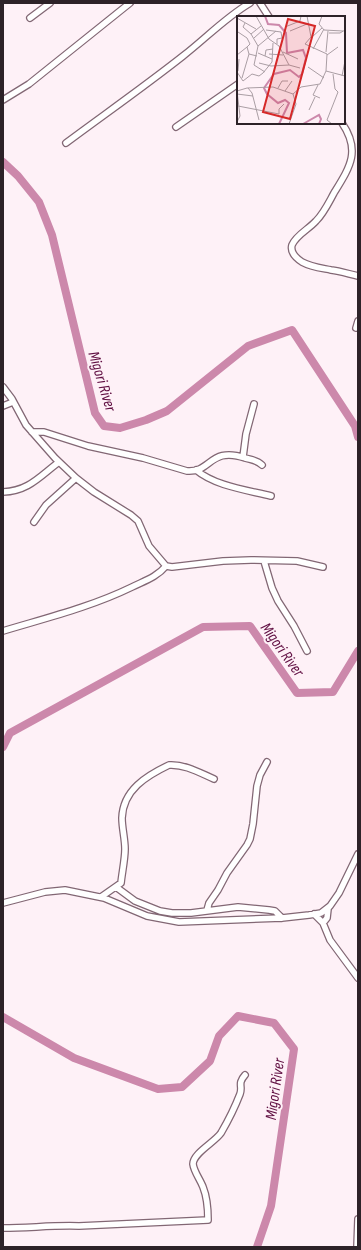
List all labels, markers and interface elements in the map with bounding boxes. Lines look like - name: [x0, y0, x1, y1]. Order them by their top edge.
- inset map: [237, 16, 345, 124]
- water label: Migori River: [83, 349, 120, 414]
- water label: Migori River: [256, 619, 308, 681]
- water label: Migori River: [262, 1057, 289, 1121]

